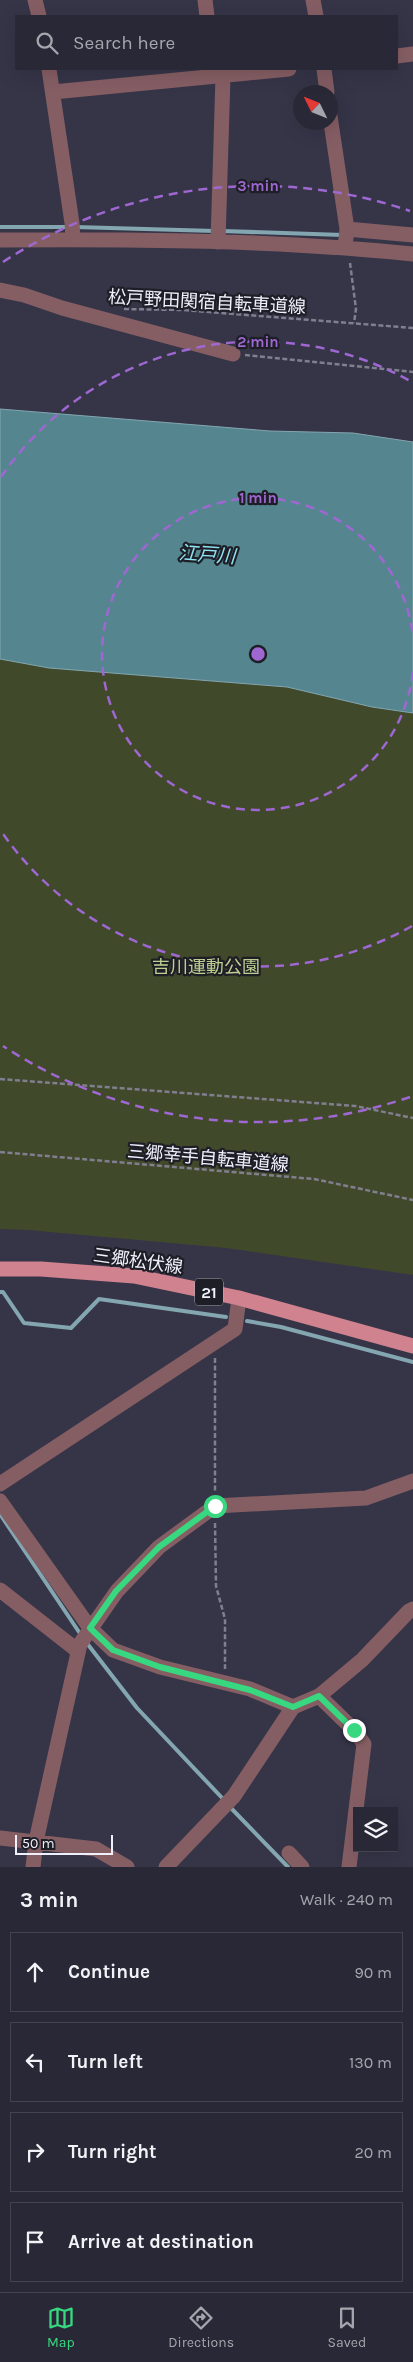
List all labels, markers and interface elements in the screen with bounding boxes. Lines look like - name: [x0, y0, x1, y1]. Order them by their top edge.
- search box: [15, 15, 398, 70]
- icon: search: [33, 29, 61, 57]
- text: Search here: [73, 32, 175, 54]
- north arrow: [293, 85, 338, 130]
- text: 3 min: [237, 177, 279, 195]
- street label: 松戸野田関宿自転車道線: [108, 286, 306, 318]
- text: 2 min: [237, 333, 279, 351]
- text: 1 min: [239, 489, 277, 507]
- water label: 江戸川: [178, 542, 238, 568]
- centre of rings: [249, 645, 267, 663]
- park label: 吉川運動公園: [152, 956, 260, 978]
- street label: 三郷幸手自転車道線: [126, 1140, 290, 1176]
- street label: 三郷松伏線: [92, 1244, 184, 1278]
- road number: 21: [195, 1278, 223, 1305]
- route start: [204, 1495, 227, 1518]
- route end: [343, 1719, 366, 1742]
- map controls: [353, 1807, 398, 1852]
- button: layers: [353, 1807, 398, 1852]
- scale bar: [15, 1832, 112, 1855]
- text: 50 m: [22, 1835, 55, 1852]
- text: 3 min: [20, 1888, 78, 1912]
- text: Walk · 240 m: [300, 1890, 393, 1909]
- icon: ahead: [21, 1958, 49, 1986]
- text: Continue: [68, 1961, 150, 1983]
- text: 90 m: [354, 1963, 392, 1982]
- icon: left: [21, 2048, 49, 2076]
- text: Turn left: [68, 2051, 143, 2073]
- text: 130 m: [349, 2053, 392, 2072]
- icon: right: [21, 2138, 49, 2166]
- text: Turn right: [68, 2141, 157, 2163]
- text: 20 m: [354, 2143, 392, 2162]
- icon: arrive: [21, 2228, 49, 2256]
- text: Arrive at destination: [68, 2231, 254, 2253]
- tab: Map: [47, 2304, 75, 2351]
- tab: Directions: [168, 2304, 234, 2351]
- tab: Saved: [328, 2304, 366, 2351]

